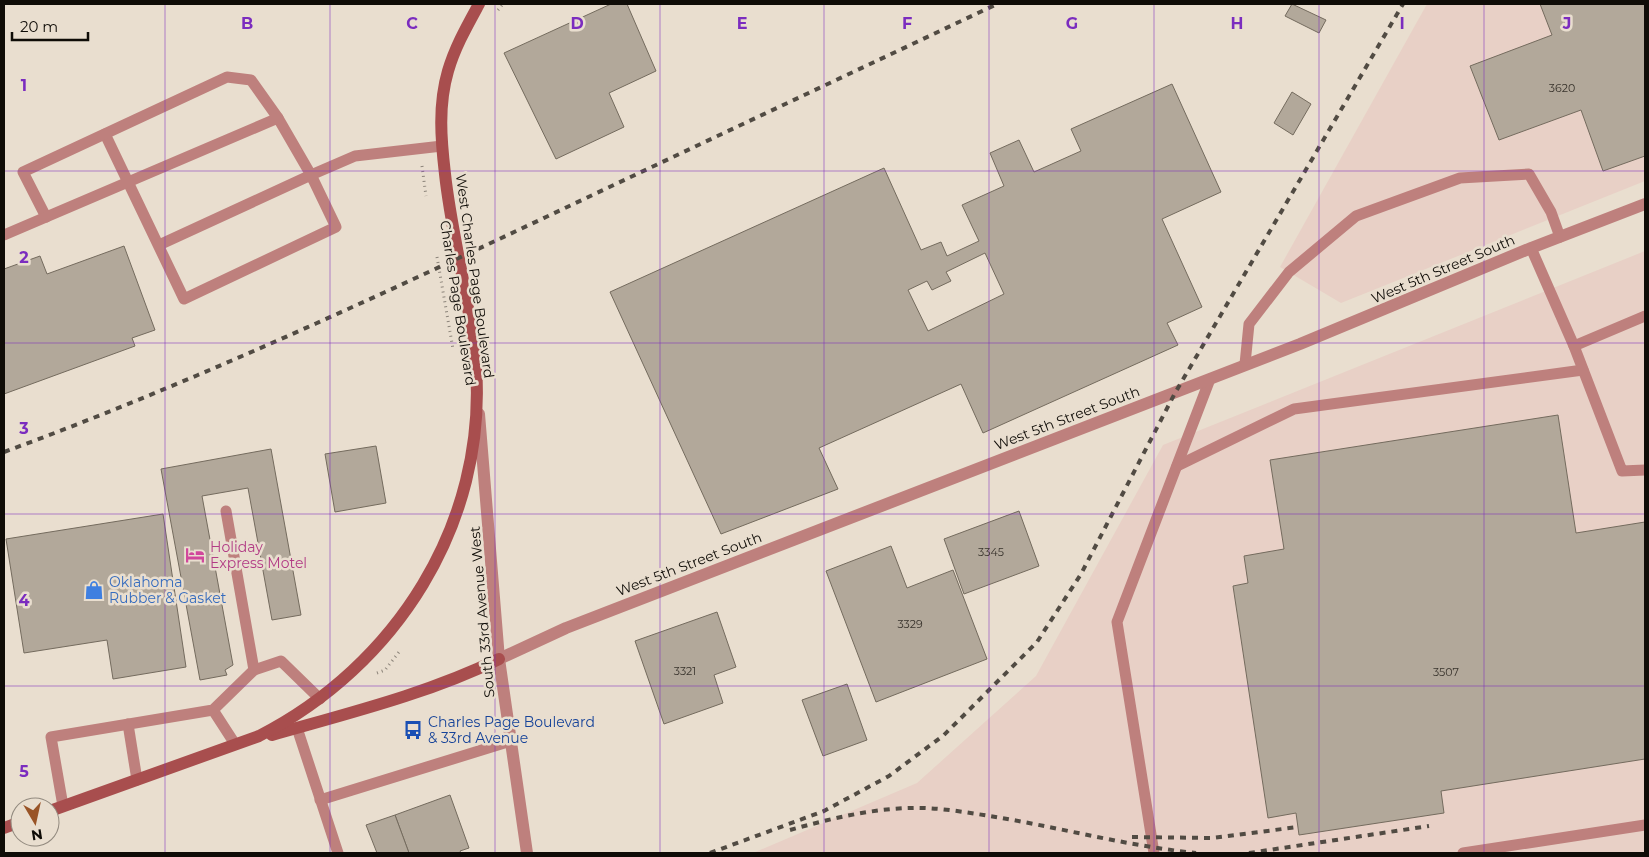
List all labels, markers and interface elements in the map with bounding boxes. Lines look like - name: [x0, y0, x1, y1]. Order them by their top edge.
- scale bar: [12, 10, 89, 42]
- text: B: [241, 14, 253, 33]
- text: C: [406, 14, 418, 33]
- text: D: [570, 14, 584, 33]
- text: E: [737, 14, 747, 33]
- text: F: [902, 14, 912, 33]
- text: G: [1066, 14, 1078, 33]
- text: H: [1231, 14, 1243, 33]
- text: I: [1399, 14, 1405, 33]
- text: J: [1562, 14, 1571, 33]
- text: 20 m: [20, 17, 58, 36]
- text: 1: [21, 76, 27, 95]
- house number: 3620: [1549, 81, 1575, 95]
- street label: West Charles Page Boulevard: [452, 173, 498, 379]
- street label: Charles Page Boulevard: [437, 219, 479, 387]
- street label: West 5th Street South: [1369, 231, 1517, 307]
- text: 2: [19, 248, 29, 267]
- street label: West 5th Street South: [992, 382, 1142, 454]
- text: 3: [18, 419, 29, 438]
- street label: South 33rd Avenue West: [466, 525, 498, 699]
- street label: West 5th Street South: [614, 528, 764, 600]
- place label: Holiday Express Motel: [210, 538, 307, 572]
- hotel icon: Holiday Express Motel: [184, 544, 206, 566]
- house number: 3345: [978, 545, 1004, 559]
- place label: Oklahoma Rubber & Gasket: [109, 573, 227, 607]
- shop icon: Oklahoma Rubber & Gasket: [83, 579, 105, 601]
- text: 4: [18, 591, 30, 610]
- house number: 3329: [897, 617, 923, 631]
- house number: 3321: [674, 664, 696, 678]
- house number: 3507: [1433, 665, 1459, 679]
- place label: Charles Page Boulevard & 33rd Avenue: [428, 713, 595, 747]
- bus stop icon: Charles Page Boulevard & 33rd Avenue: [402, 719, 424, 741]
- text: 5: [19, 762, 29, 781]
- north arrow: [10, 797, 60, 847]
- text: N: [30, 825, 44, 845]

